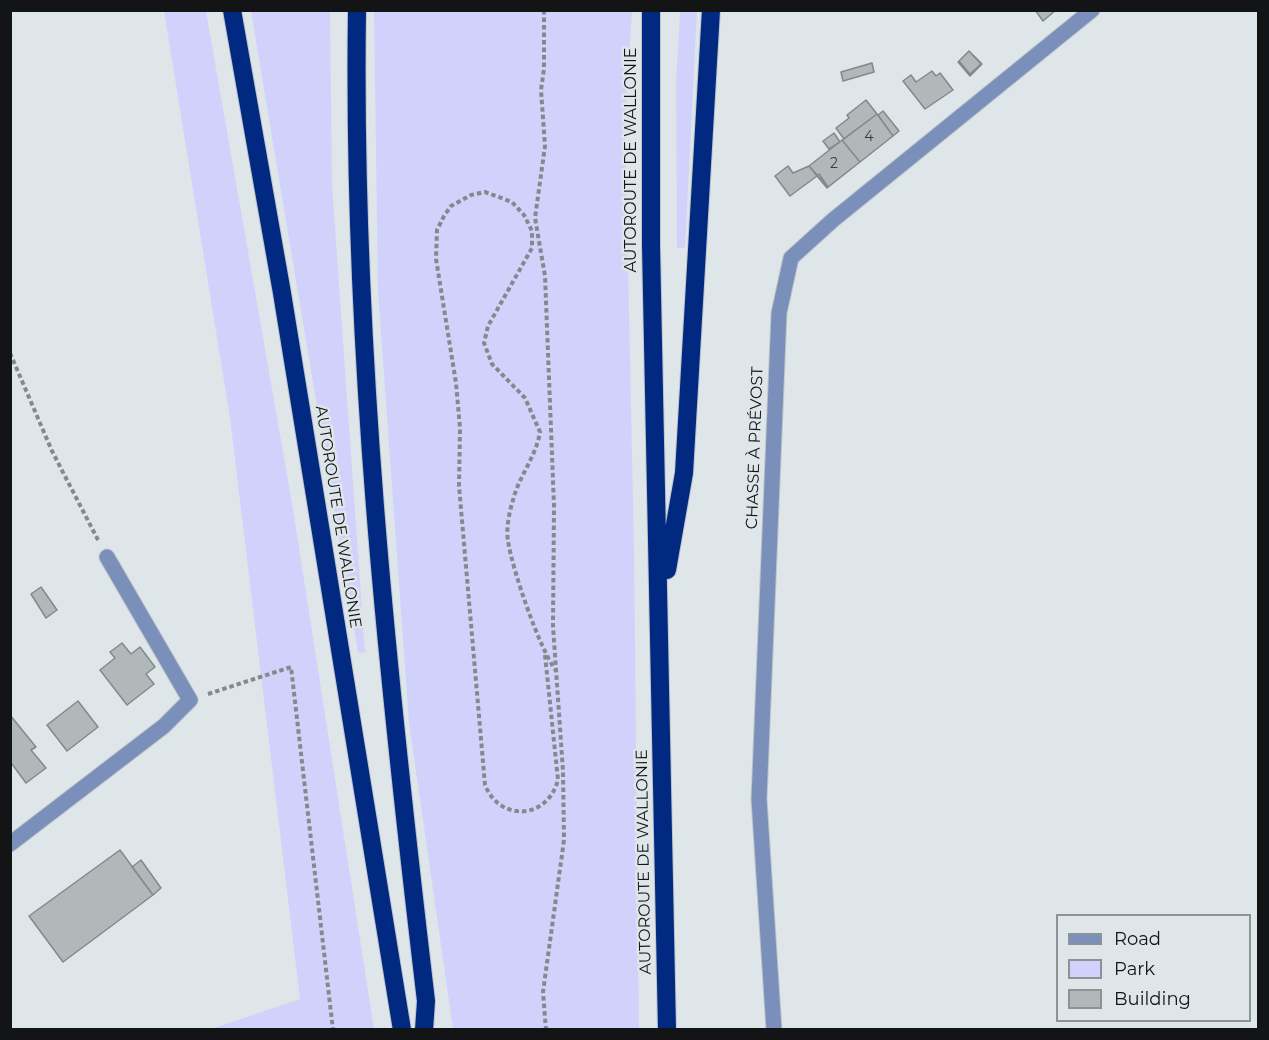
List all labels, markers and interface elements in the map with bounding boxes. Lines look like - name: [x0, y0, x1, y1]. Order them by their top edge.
- street label: AUTOROUTE DE WALLONIE: [621, 47, 641, 273]
- house number: 4: [864, 129, 874, 145]
- house number: 2: [830, 156, 838, 172]
- street label: CHASSE À PRÉVOST: [743, 366, 767, 530]
- street label: AUTOROUTE DE WALLONIE: [311, 404, 365, 630]
- street label: AUTOROUTE DE WALLONIE: [632, 749, 656, 975]
- legend: [1056, 914, 1251, 1022]
- text: Road: [1114, 928, 1161, 950]
- text: Park: [1114, 958, 1155, 980]
- text: Building: [1114, 988, 1191, 1010]

